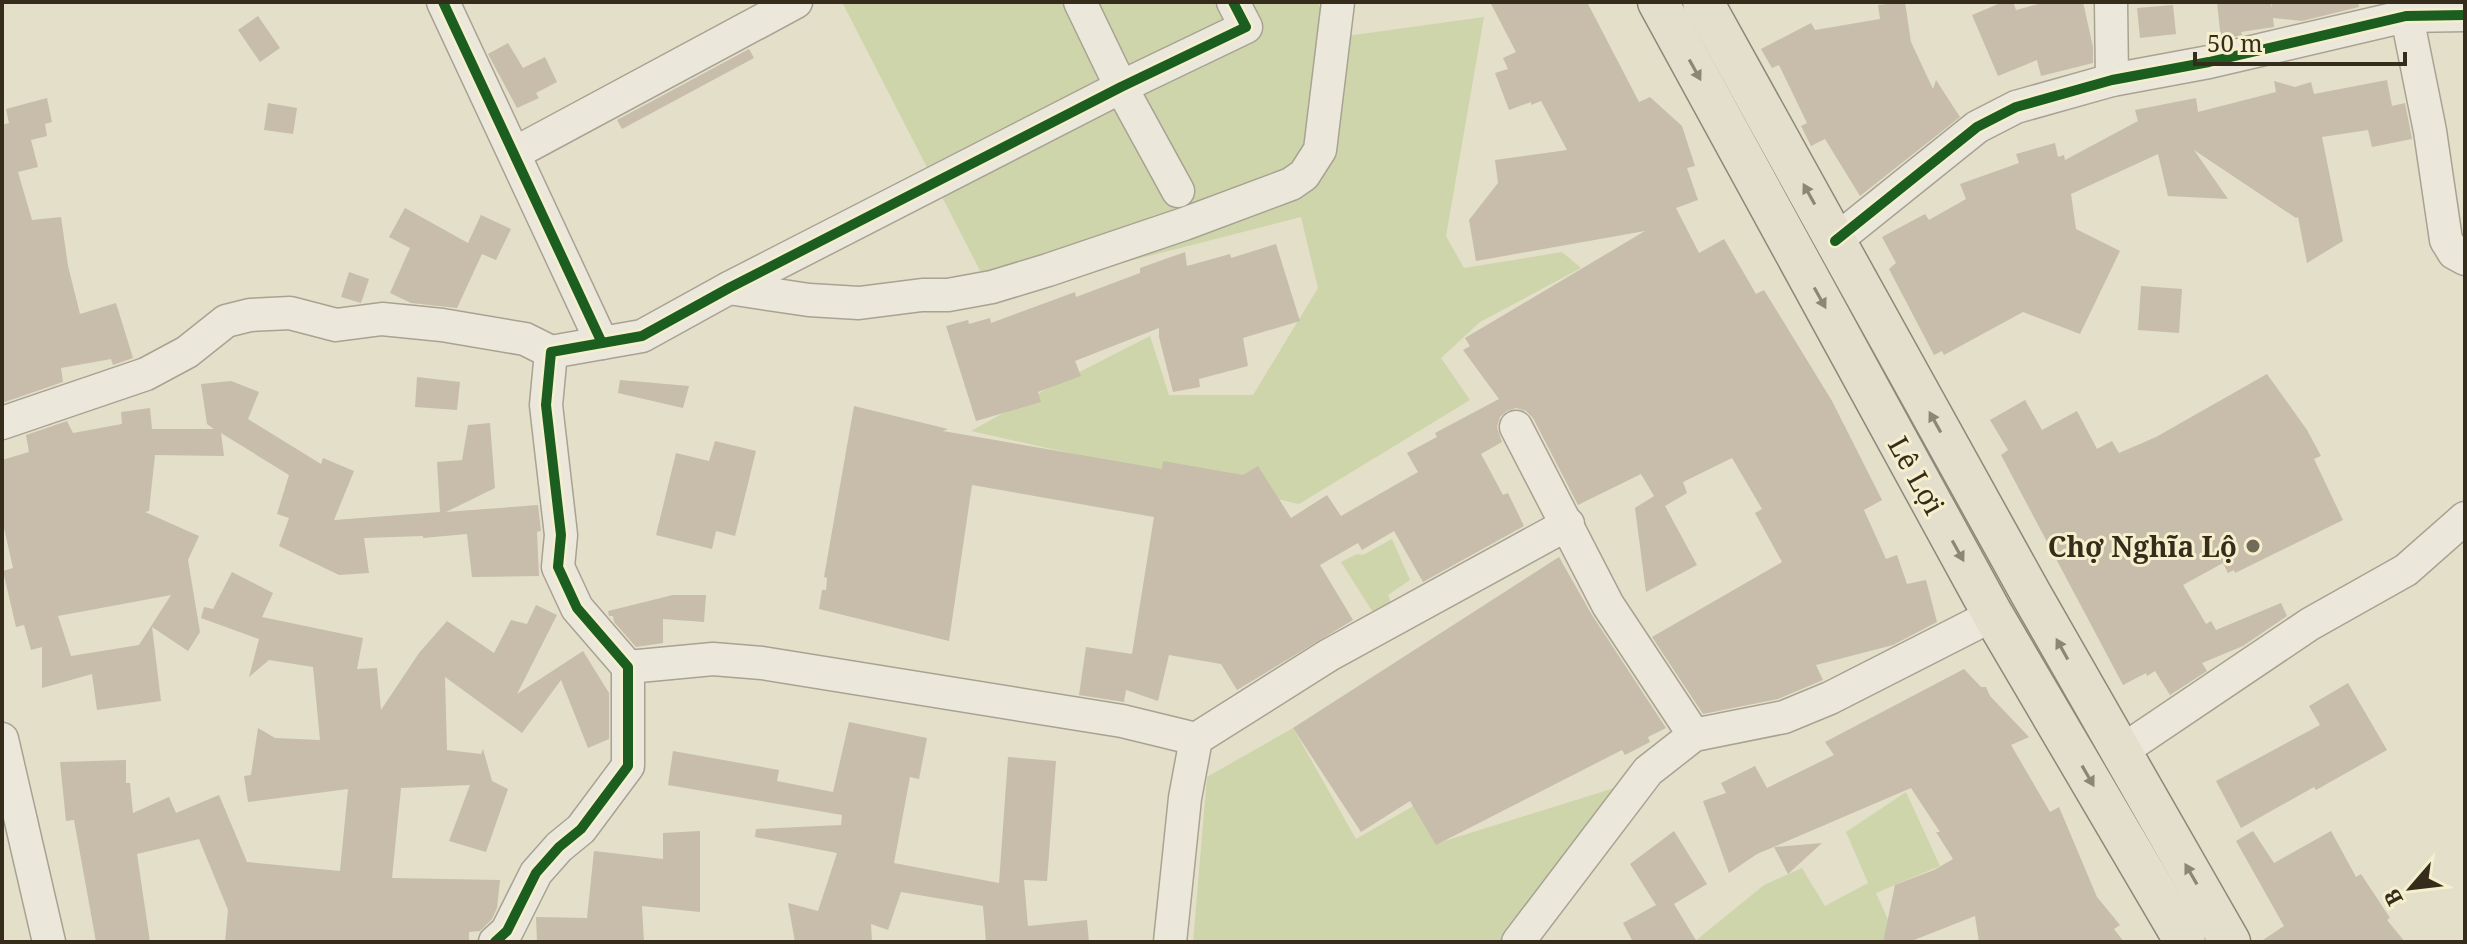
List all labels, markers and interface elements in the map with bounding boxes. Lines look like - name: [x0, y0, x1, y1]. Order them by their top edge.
- scale bar: [2195, 16, 2405, 66]
- text: 50 m: [2207, 26, 2263, 59]
- one-way arrow: [1688, 59, 1702, 82]
- one-way arrow: [1803, 183, 1817, 205]
- one-way arrow: [1813, 287, 1827, 310]
- one-way arrow: [1929, 410, 1942, 433]
- street label: Lê Lợi: [1880, 429, 1954, 521]
- place label: Chợ Nghĩa Lộ: [2048, 527, 2237, 565]
- marker: Chợ Nghĩa Lộ: [2244, 537, 2262, 555]
- one-way arrow: [1951, 540, 1965, 562]
- one-way arrow: [2055, 638, 2069, 660]
- one-way arrow: [2081, 765, 2095, 787]
- north arrow: [2371, 848, 2451, 928]
- one-way arrow: [2184, 863, 2198, 886]
- text: B: [2376, 884, 2409, 911]

